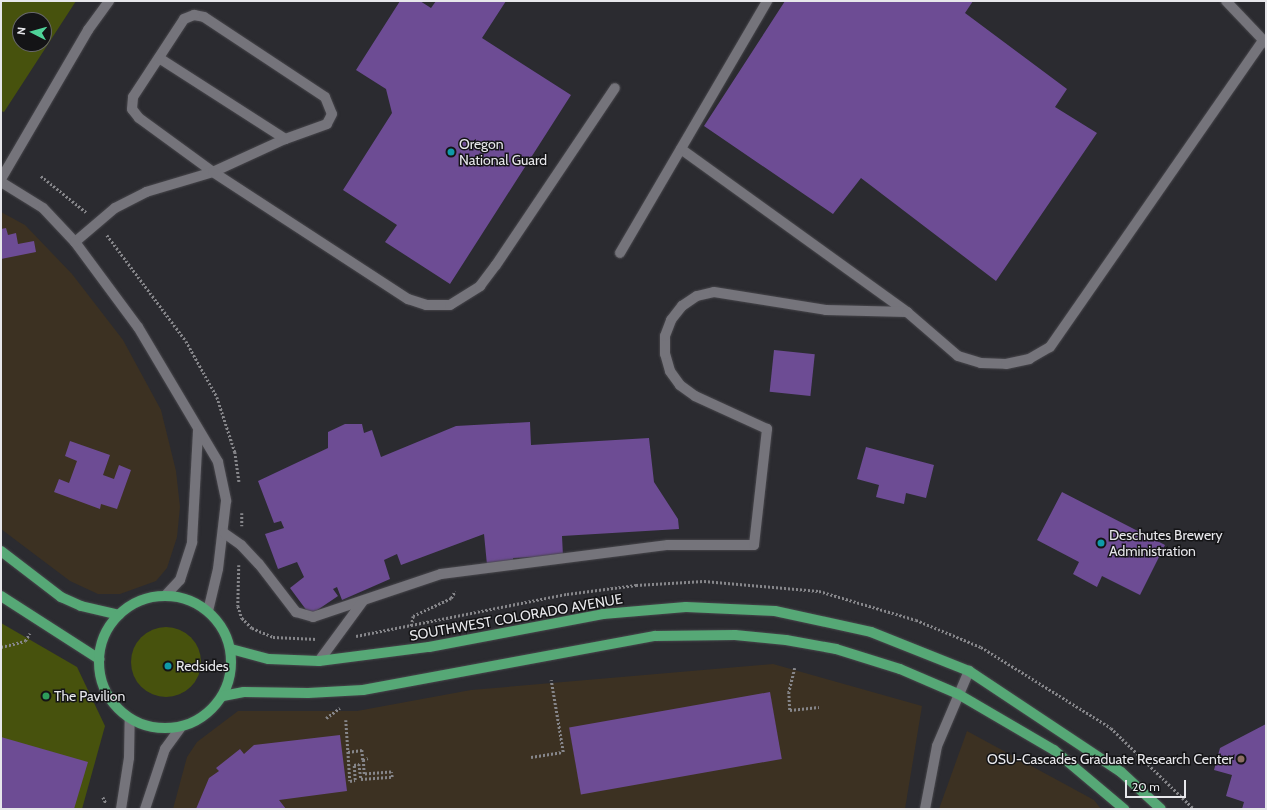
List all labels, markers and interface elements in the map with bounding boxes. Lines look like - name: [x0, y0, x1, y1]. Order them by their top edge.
- north arrow: [12, 12, 52, 52]
- text: N: [14, 26, 28, 35]
- place label: Oregon National Guard: [459, 136, 547, 168]
- marker: Oregon National Guard: [446, 147, 456, 157]
- place label: Deschutes Brewery Administration: [1109, 527, 1223, 560]
- marker: Deschutes Brewery Administration: [1096, 538, 1106, 548]
- street label: SOUTHWEST COLORADO AVENUE: [408, 590, 624, 644]
- place label: Redsides: [176, 658, 229, 674]
- marker: Redsides: [163, 661, 173, 671]
- place label: The Pavilion: [54, 688, 125, 704]
- marker: The Pavilion: [41, 691, 51, 701]
- place label: OSU-Cascades Graduate Research Center: [987, 751, 1233, 767]
- marker: OSU-Cascades Graduate Research Center: [1236, 754, 1246, 764]
- scale bar: [1127, 772, 1188, 798]
- text: 20 m: [1132, 779, 1160, 794]

